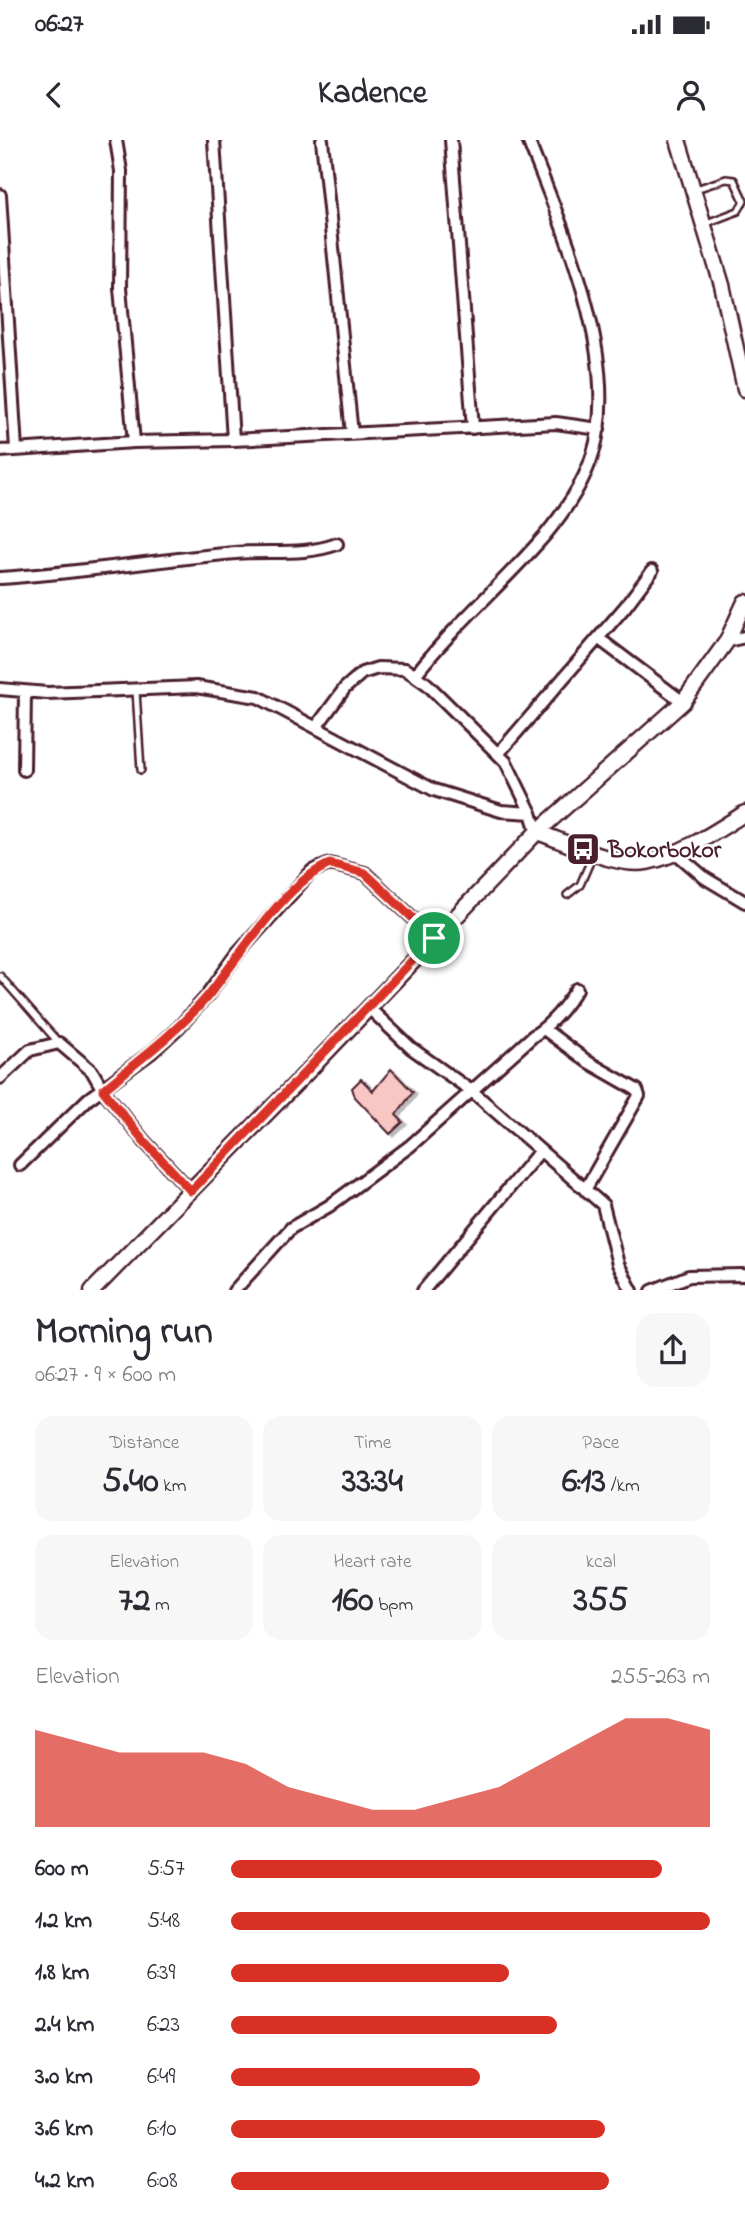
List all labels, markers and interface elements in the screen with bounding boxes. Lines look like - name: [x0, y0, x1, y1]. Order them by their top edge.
- text: 06:27: [35, 6, 84, 44]
- text: Kadence: [318, 71, 427, 118]
- icon: back: [35, 76, 73, 114]
- icon: person: [672, 76, 710, 114]
- bus stop icon: Bokorbokor: [564, 830, 602, 868]
- place label: Bokorbokor: [607, 834, 722, 869]
- pin: [404, 908, 464, 968]
- icon: arrive: [415, 919, 453, 957]
- text: Morning run: [35, 1305, 213, 1361]
- button: share: [636, 1313, 710, 1387]
- text: 06:27 · 9 × 600 m: [35, 1359, 176, 1392]
- text: Distance: [109, 1430, 179, 1457]
- text: Time: [354, 1430, 391, 1457]
- text: Pace: [582, 1430, 619, 1457]
- text: 5.40: [102, 1457, 159, 1508]
- text: 33:34: [342, 1457, 403, 1508]
- text: 6:13: [562, 1457, 606, 1508]
- text: km: [159, 1473, 186, 1500]
- text: /km: [606, 1473, 640, 1500]
- text: Elevation: [109, 1549, 179, 1576]
- text: Heart rate: [334, 1549, 411, 1576]
- text: kcal: [586, 1549, 616, 1576]
- text: 72: [119, 1576, 150, 1627]
- text: 160: [332, 1576, 373, 1627]
- text: 355: [574, 1576, 628, 1627]
- text: m: [150, 1592, 170, 1619]
- text: bpm: [373, 1592, 413, 1619]
- text: Elevation: [35, 1661, 120, 1694]
- text: 255–263 m: [611, 1661, 710, 1694]
- text: 600 m: [35, 1853, 89, 1886]
- text: 5:57: [147, 1853, 185, 1886]
- text: 1.2 km: [35, 1905, 92, 1938]
- text: 5:48: [147, 1905, 180, 1938]
- text: 1.8 km: [35, 1957, 89, 1990]
- text: 6:39: [147, 1957, 176, 1990]
- text: 2.4 km: [35, 2009, 94, 2042]
- text: 6:23: [147, 2009, 180, 2042]
- text: 3.0 km: [35, 2061, 93, 2094]
- text: 6:49: [147, 2061, 175, 2094]
- text: 3.6 km: [35, 2113, 93, 2146]
- text: 6:10: [147, 2113, 176, 2146]
- text: 4.2 km: [35, 2165, 94, 2198]
- text: 6:08: [147, 2165, 178, 2198]

